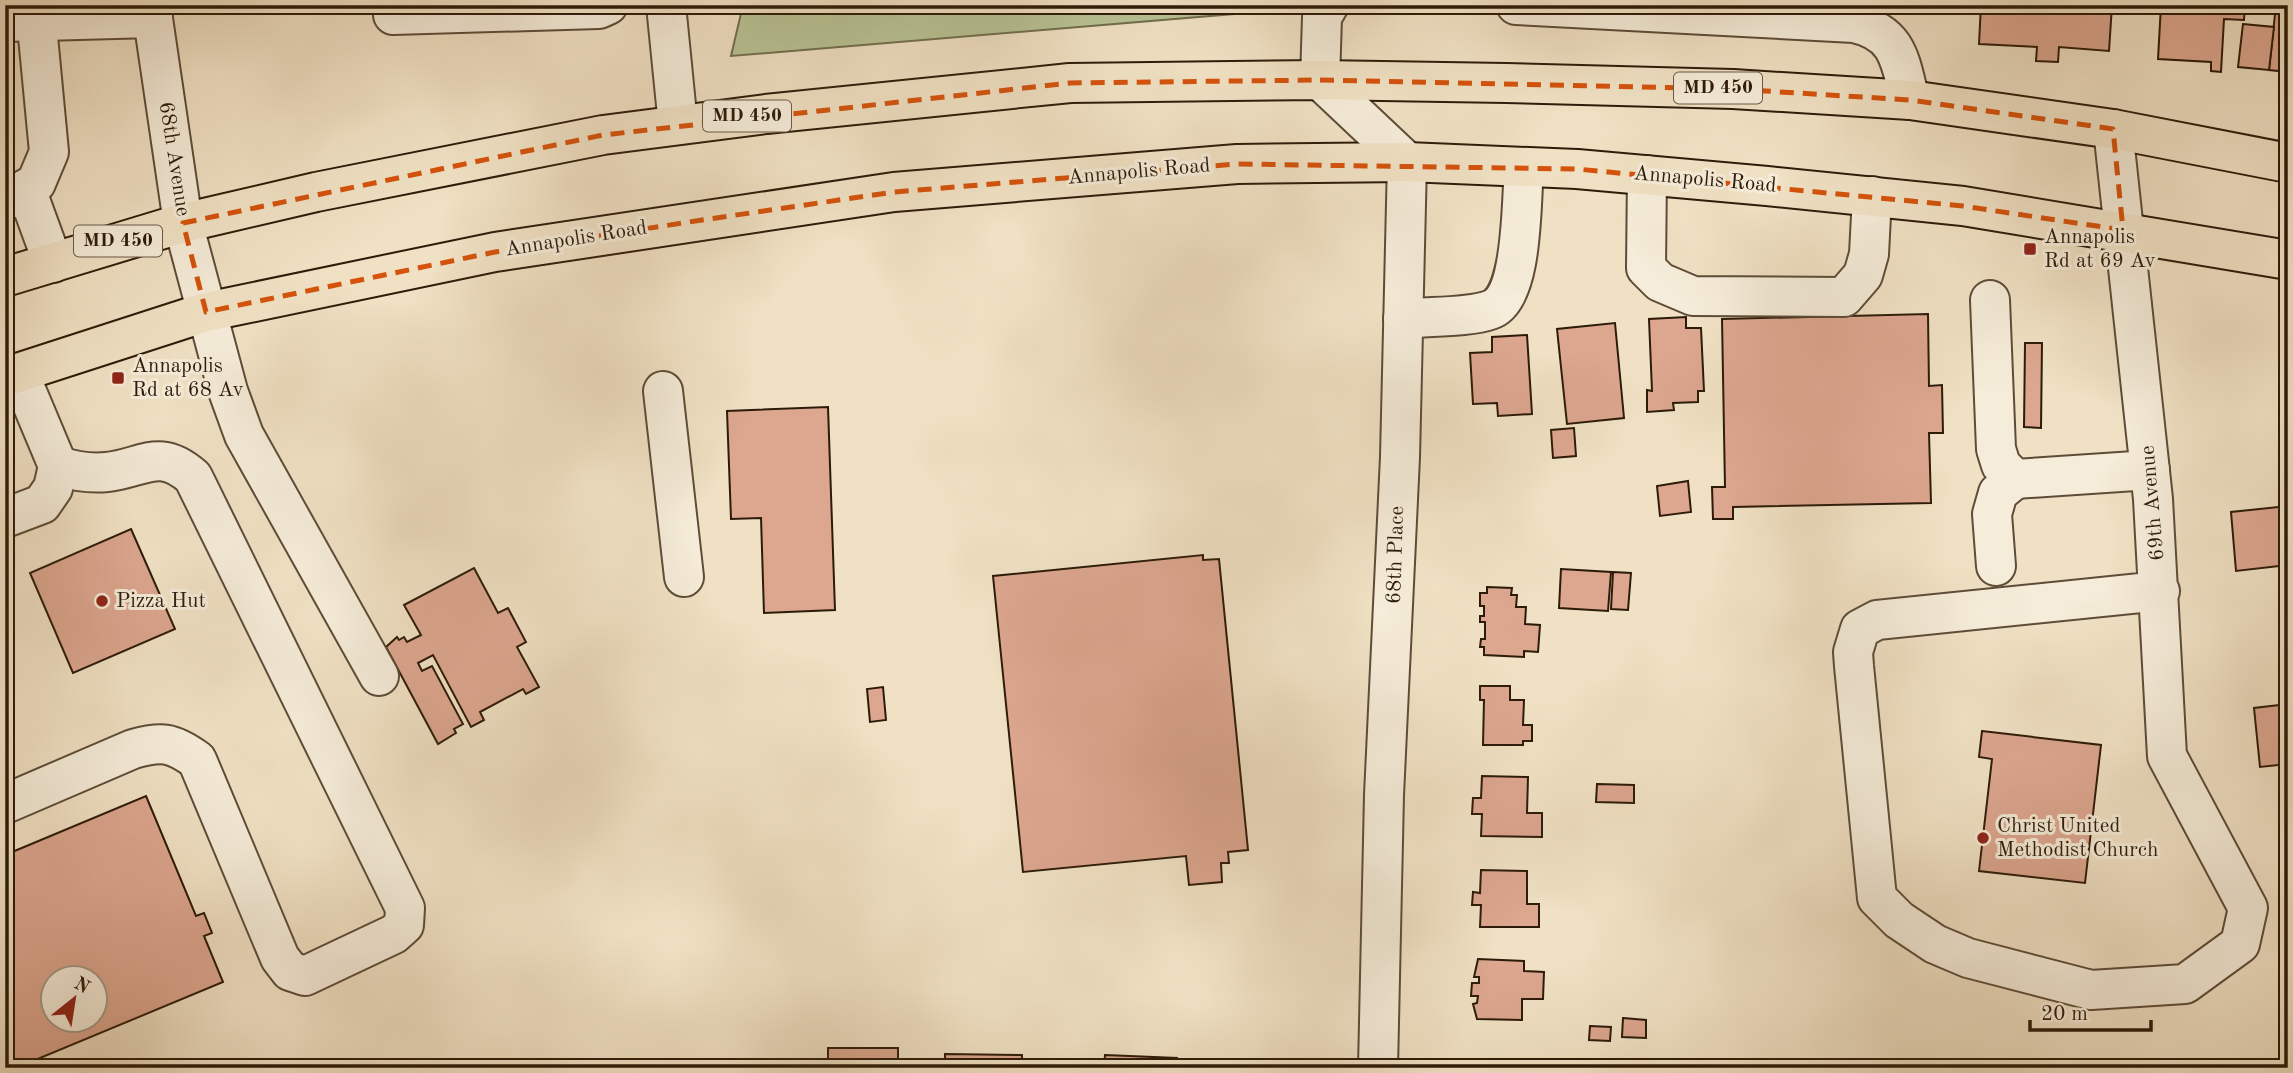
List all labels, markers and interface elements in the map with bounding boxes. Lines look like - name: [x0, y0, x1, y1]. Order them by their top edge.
- road number: MD 450: [1674, 72, 1762, 104]
- street label: 68th Avenue: [155, 100, 193, 218]
- road number: MD 450: [703, 100, 791, 132]
- street label: Annapolis Road: [1067, 155, 1211, 189]
- street label: Annapolis Road: [1633, 163, 1777, 197]
- street label: Annapolis Road: [503, 217, 649, 261]
- road number: MD 450: [74, 226, 162, 256]
- place label: Annapolis Rd at 69 Av: [2044, 227, 2156, 272]
- marker: Annapolis Rd at 69 Av: [2022, 241, 2038, 257]
- place label: Annapolis Rd at 68 Av: [132, 356, 244, 401]
- marker: Annapolis Rd at 68 Av: [110, 370, 126, 386]
- street label: 69th Avenue: [2137, 444, 2169, 562]
- street label: 68th Place: [1384, 506, 1408, 604]
- place label: Pizza Hut: [116, 591, 206, 612]
- marker: Pizza Hut: [94, 593, 110, 609]
- place label: Christ United Methodist Church: [1997, 816, 2158, 861]
- marker: Christ United Methodist Church: [1975, 830, 1991, 846]
- north arrow: [38, 964, 108, 1034]
- text: N: [70, 975, 93, 999]
- scale bar: [2030, 989, 2151, 1033]
- text: 20 m: [2041, 1004, 2088, 1025]

